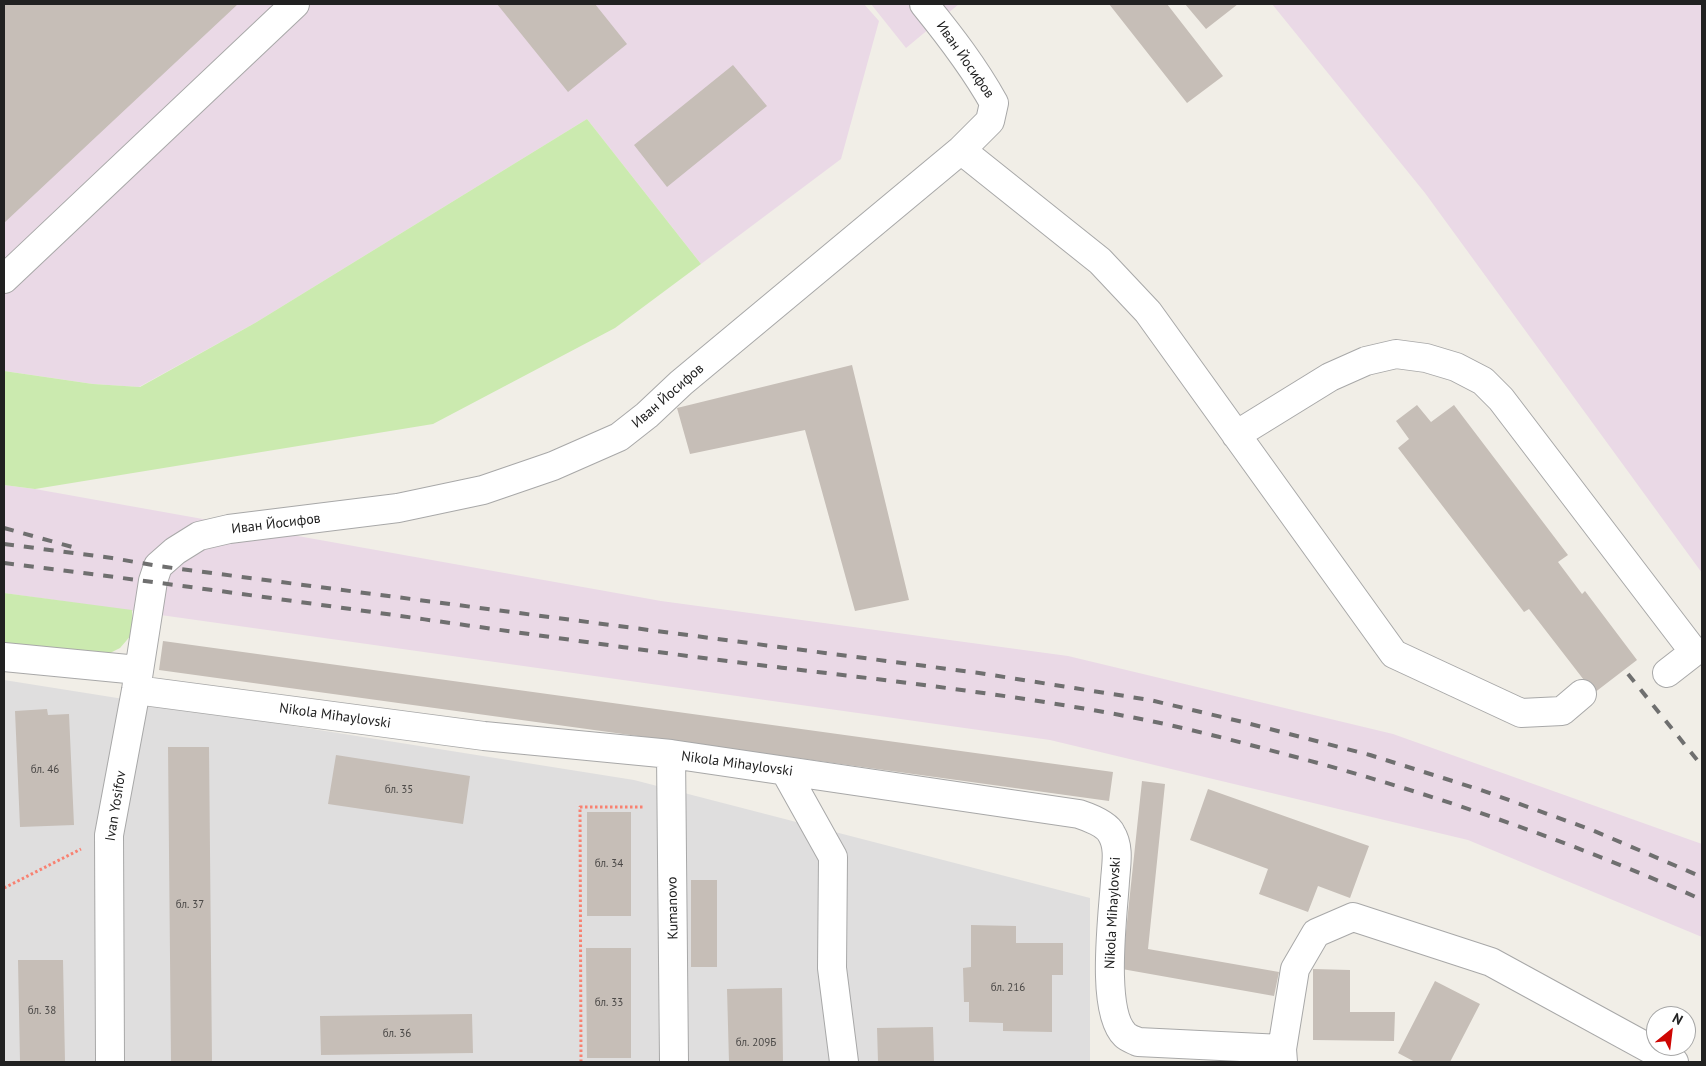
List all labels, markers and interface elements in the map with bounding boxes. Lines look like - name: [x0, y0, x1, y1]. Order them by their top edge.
- street label: Иван Йосифов: [932, 18, 998, 102]
- street label: Иван Йосифов: [629, 360, 707, 432]
- street label: Иван Йосифов: [230, 510, 322, 538]
- street label: Nikola Mihaylovski: [278, 700, 392, 732]
- street label: Nikola Mihaylovski: [680, 748, 794, 780]
- house number: бл. 46: [31, 763, 59, 777]
- street label: Ivan Yosifov: [102, 769, 130, 843]
- house number: бл. 35: [385, 783, 413, 797]
- street label: Nikola Mihaylovski: [1102, 856, 1124, 970]
- house number: бл. 34: [595, 857, 623, 871]
- street label: Kumanovo: [664, 876, 682, 940]
- house number: бл. 37: [176, 898, 204, 912]
- house number: бл. 216: [991, 981, 1025, 995]
- house number: бл. 33: [595, 996, 623, 1010]
- house number: бл. 38: [28, 1004, 56, 1018]
- north arrow: [1646, 1006, 1696, 1056]
- text: N: [1669, 1009, 1686, 1029]
- house number: бл. 36: [383, 1027, 411, 1041]
- house number: бл. 209Б: [736, 1036, 776, 1050]

